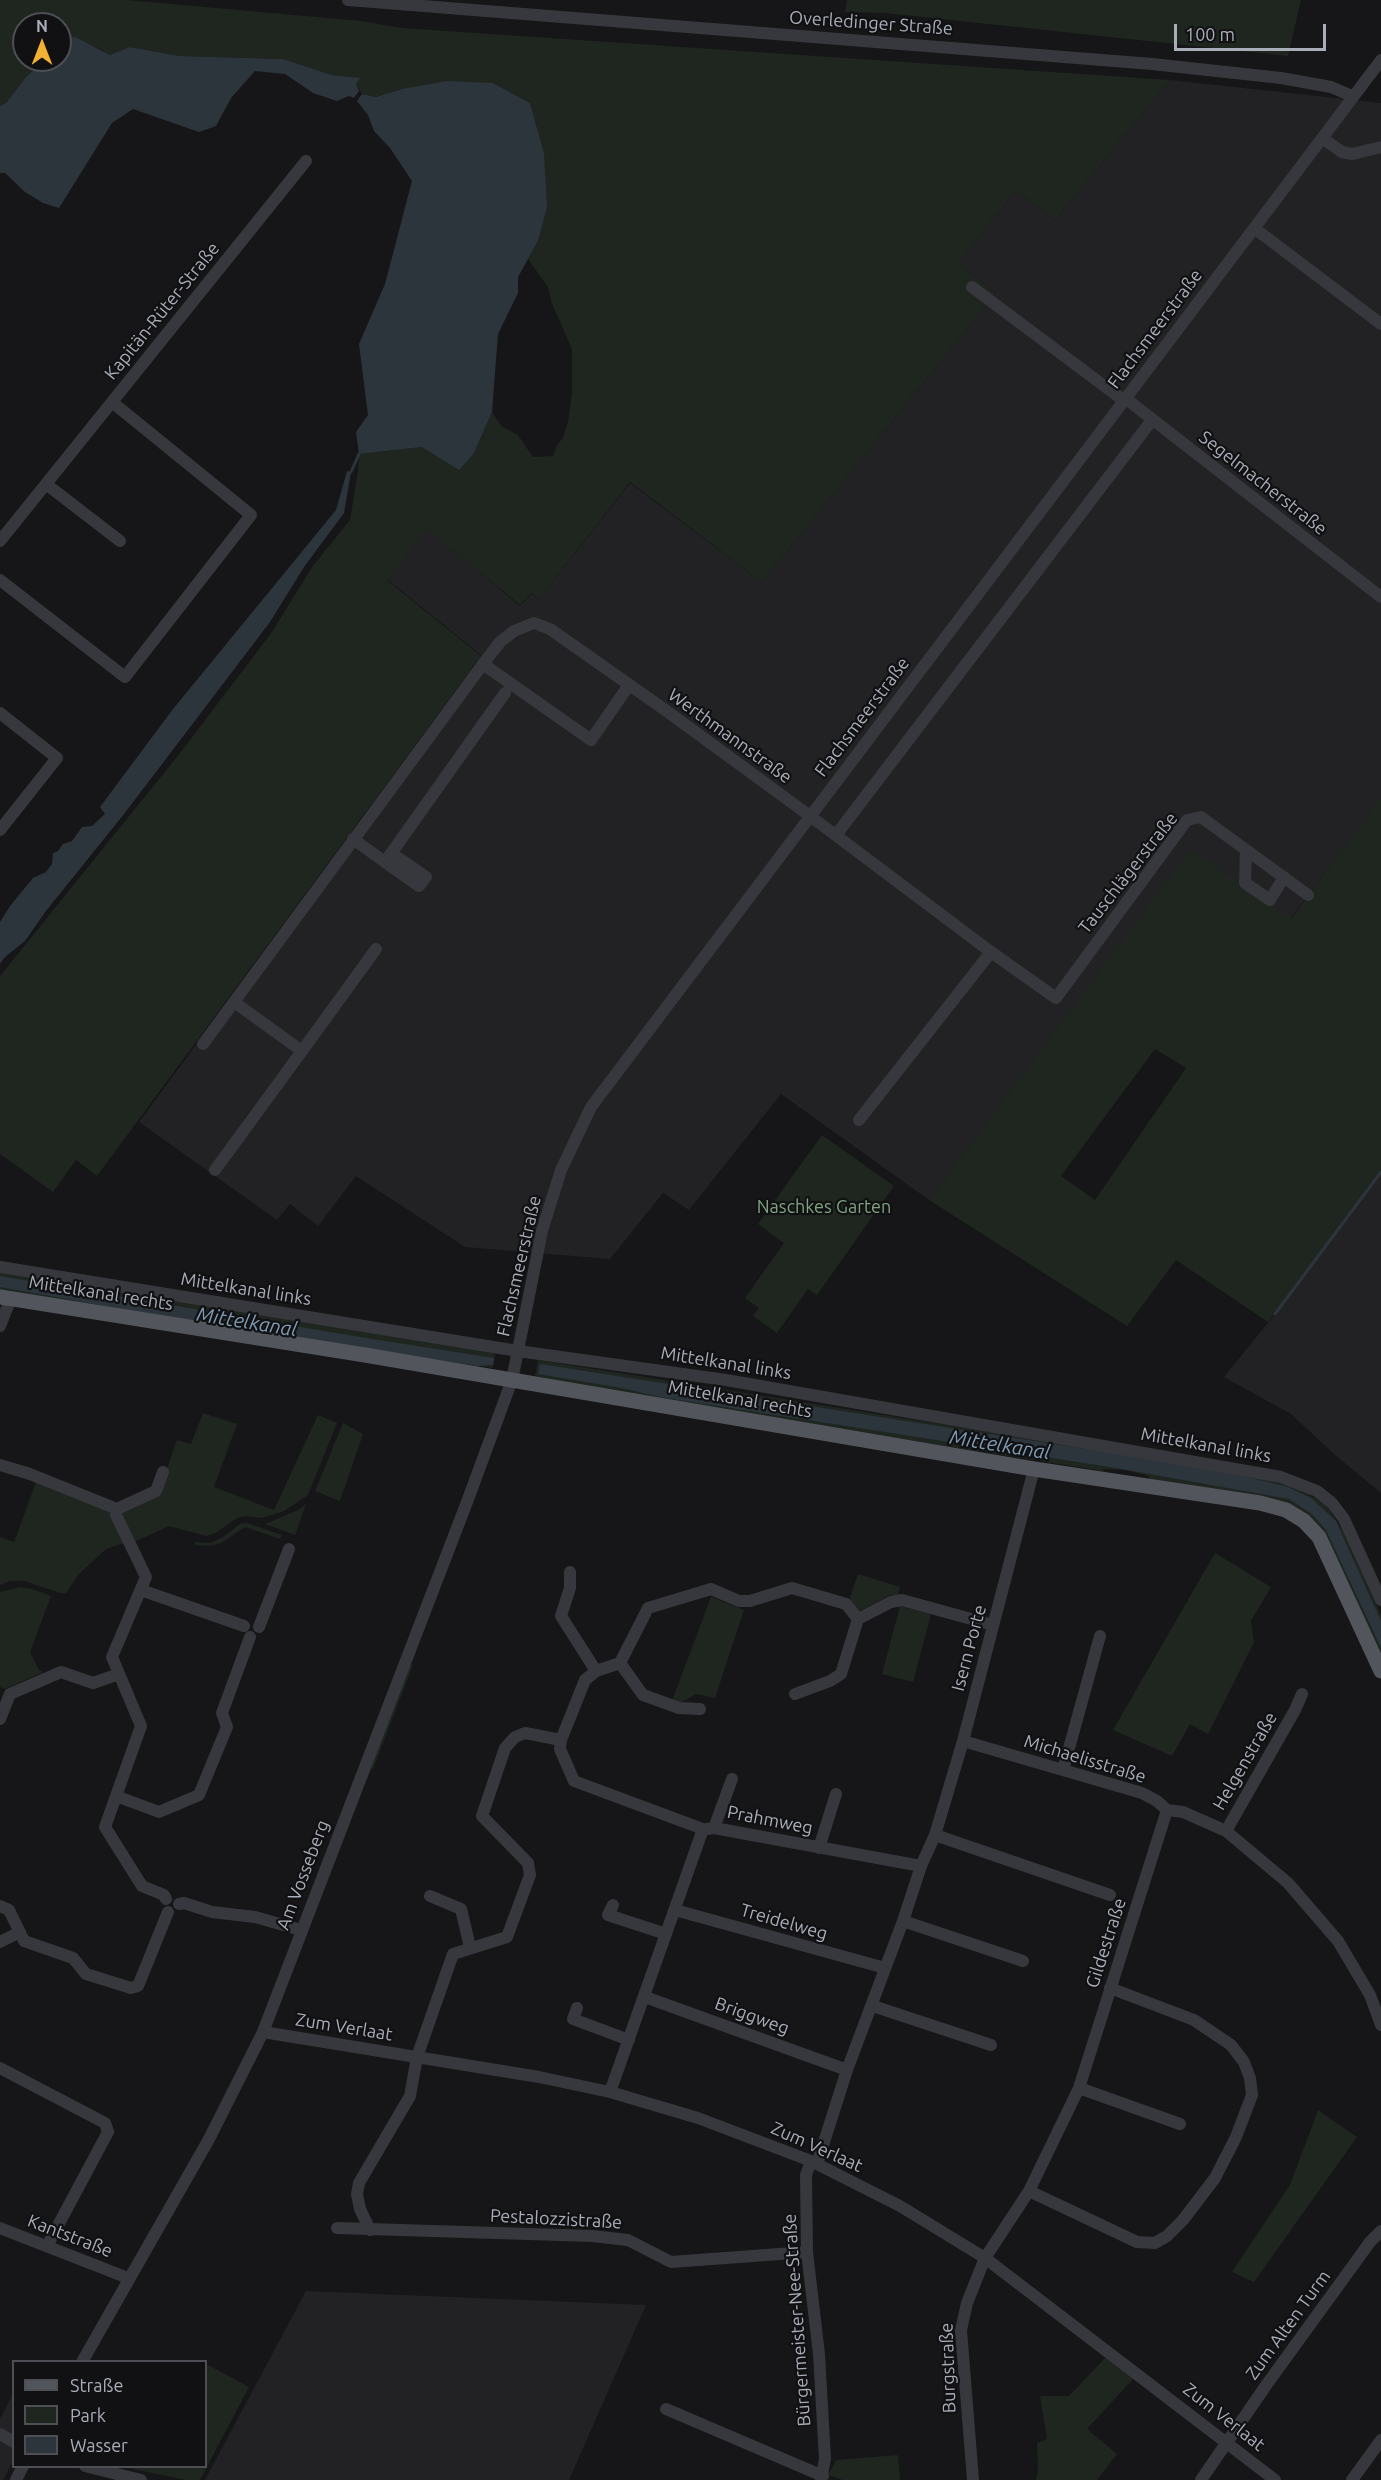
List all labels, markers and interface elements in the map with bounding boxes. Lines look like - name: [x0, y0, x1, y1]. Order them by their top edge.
- street label: Overledinger Straße: [789, 7, 953, 39]
- north arrow: [12, 12, 72, 72]
- scale bar: [1177, 12, 1328, 50]
- text: N: [36, 17, 48, 35]
- text: 100 m: [1185, 24, 1235, 44]
- street label: Kapitän-Rüter-Straße: [100, 238, 224, 384]
- street label: Flachsmeerstraße: [1103, 265, 1207, 393]
- street label: Segelmacherstraße: [1195, 426, 1331, 540]
- street label: Flachsmeerstraße: [810, 653, 914, 781]
- street label: Werthmannstraße: [664, 684, 796, 788]
- street label: Tauschlägerstraße: [1074, 808, 1182, 938]
- street label: Flachsmeerstraße: [492, 1193, 546, 1339]
- park label: Naschkes Garten: [757, 1196, 891, 1218]
- street label: Mittelkanal links: [179, 1268, 313, 1310]
- street label: Mittelkanal rechts: [27, 1271, 175, 1315]
- water label: Mittelkanal: [195, 1302, 299, 1342]
- street label: Mittelkanal links: [659, 1342, 793, 1384]
- street label: Mittelkanal rechts: [666, 1376, 814, 1422]
- street label: Mittelkanal links: [1139, 1423, 1273, 1467]
- water label: Mittelkanal: [948, 1425, 1052, 1465]
- street label: Isern Porte: [947, 1602, 991, 1694]
- street label: Helgenstraße: [1208, 1708, 1282, 1814]
- street label: Michaelisstraße: [1021, 1730, 1149, 1788]
- street label: Prahmweg: [725, 1801, 815, 1839]
- street label: Am Vosseberg: [272, 1817, 334, 1933]
- street label: Gildestraße: [1081, 1895, 1131, 1991]
- street label: Treidelweg: [738, 1899, 830, 1945]
- street label: Briggweg: [712, 1993, 792, 2039]
- street label: Zum Verlaat: [294, 2009, 394, 2045]
- street label: Zum Verlaat: [768, 2117, 866, 2177]
- street label: Pestalozzistraße: [489, 2205, 623, 2233]
- street label: Kantstraße: [24, 2210, 116, 2262]
- street label: Bürgermeister-Nee-Straße: [779, 2213, 815, 2427]
- street label: Zum Alten Turm: [1241, 2266, 1335, 2384]
- street label: Burgstraße: [936, 2322, 960, 2414]
- legend: [12, 2360, 207, 2468]
- text: Straße: [70, 2375, 123, 2395]
- street label: Zum Verlaat: [1179, 2378, 1269, 2456]
- text: Park: [70, 2405, 106, 2425]
- text: Wasser: [70, 2435, 128, 2455]

